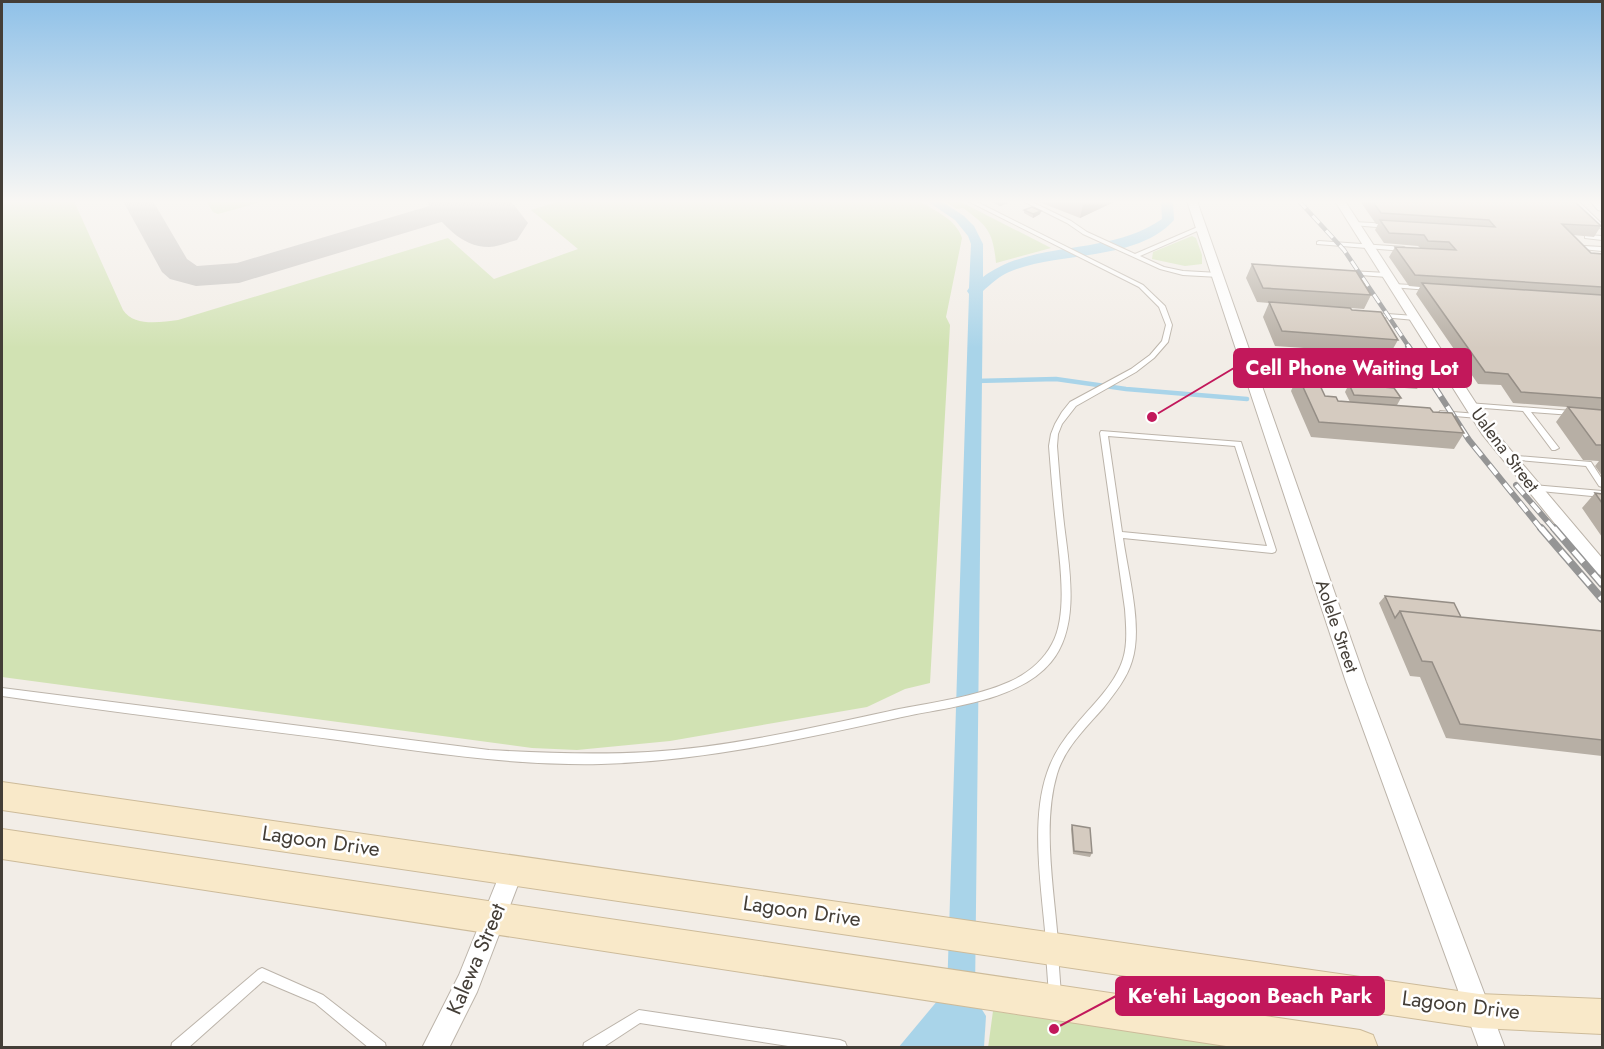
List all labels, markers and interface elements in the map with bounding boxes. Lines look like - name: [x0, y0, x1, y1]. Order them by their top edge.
- callout: Cell Phone Waiting Lot: [1234, 349, 1471, 387]
- text: Cell Phone Waiting Lot: [1246, 354, 1459, 383]
- street label: Ualena Street: [1465, 402, 1546, 498]
- street label: Aolele Street: [1309, 576, 1365, 677]
- street label: Lagoon Drive: [260, 818, 382, 864]
- street label: Lagoon Drive: [741, 888, 863, 934]
- street label: Kalewa Street: [439, 899, 513, 1019]
- callout: Keʻehi Lagoon Beach Park: [1116, 977, 1384, 1015]
- text: Keʻehi Lagoon Beach Park: [1128, 982, 1373, 1011]
- street label: Lagoon Drive: [1400, 983, 1522, 1027]

